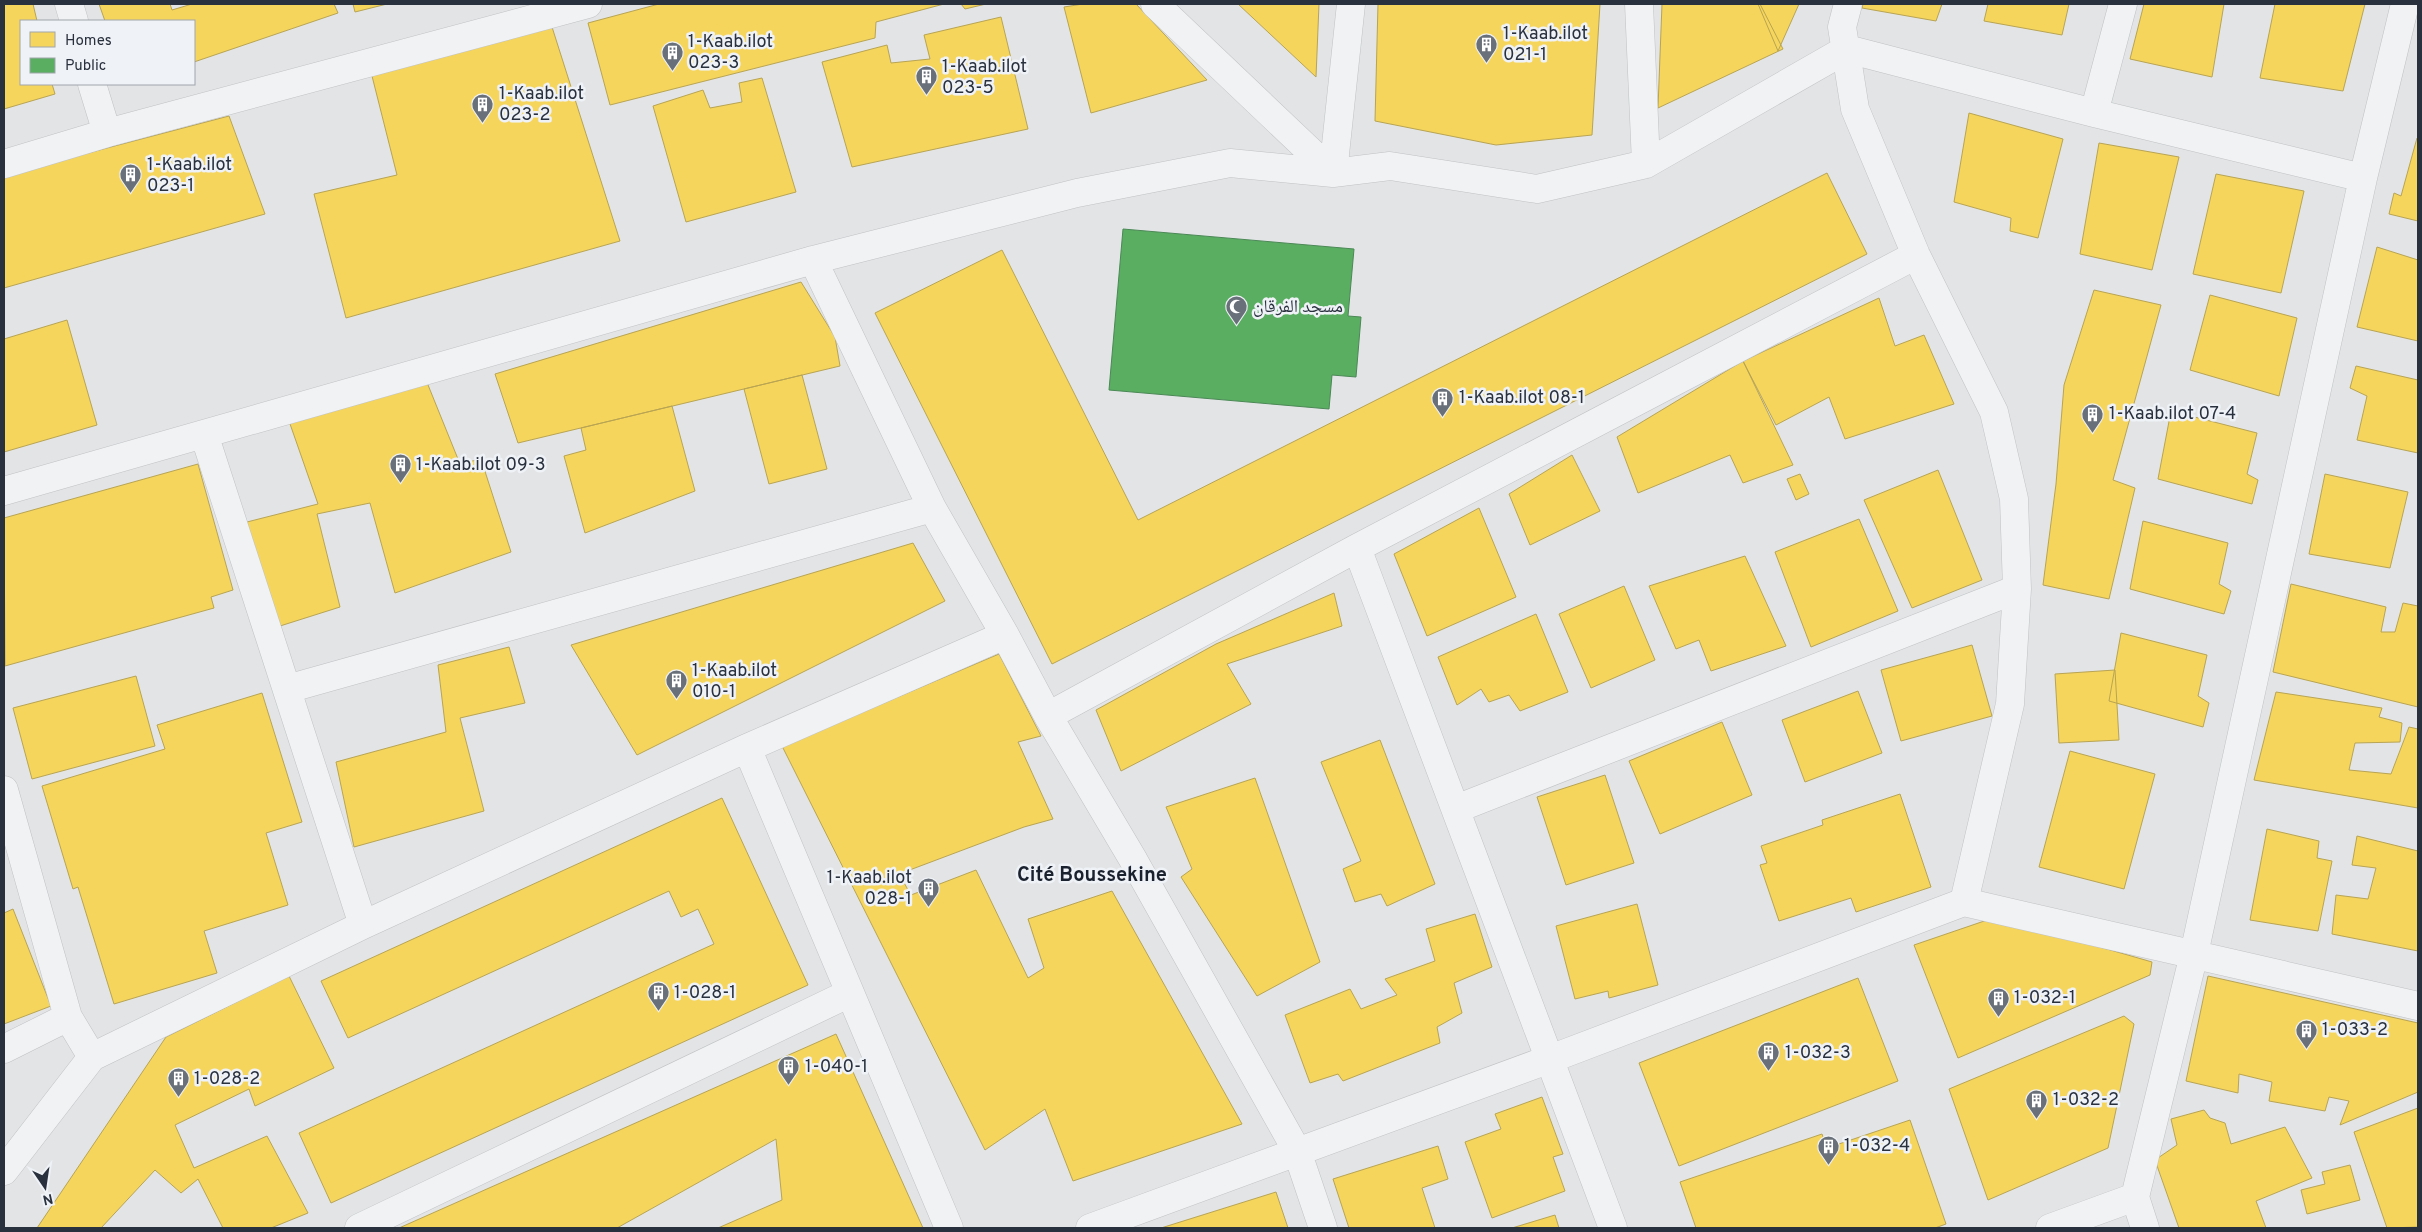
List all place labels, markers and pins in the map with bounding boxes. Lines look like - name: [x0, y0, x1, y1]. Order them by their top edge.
- place label: 1-Kaab.ilot 021-1: [1503, 23, 1588, 67]
- place label: 1-Kaab.ilot 023-3: [688, 31, 773, 75]
- building icon: 1-Kaab.ilot 021-1: [1475, 32, 1499, 63]
- building icon: 1-Kaab.ilot 023-3: [660, 40, 684, 71]
- place label: 1-Kaab.ilot 023-5: [942, 56, 1027, 100]
- building icon: 1-Kaab.ilot 023-5: [914, 65, 938, 96]
- place label: 1-Kaab.ilot 023-2: [499, 83, 584, 127]
- building icon: 1-Kaab.ilot 023-2: [471, 92, 495, 123]
- place label: 1-Kaab.ilot 023-1: [147, 154, 232, 198]
- building icon: 1-Kaab.ilot 023-1: [119, 163, 143, 194]
- mosque icon: مسجد الفرقان: [1225, 295, 1249, 326]
- place label: مسجد الفرقان: [1253, 296, 1343, 319]
- building icon: 1-Kaab.ilot 08-1: [1431, 386, 1455, 417]
- place label: 1-Kaab.ilot 08-1: [1459, 387, 1585, 410]
- building icon: 1-Kaab.ilot 07-4: [2081, 402, 2105, 433]
- place label: 1-Kaab.ilot 07-4: [2109, 403, 2236, 426]
- building icon: 1-Kaab.ilot 09-3: [388, 453, 412, 484]
- place label: 1-Kaab.ilot 09-3: [416, 454, 546, 477]
- place label: 1-Kaab.ilot 010-1: [692, 660, 777, 704]
- building icon: 1-Kaab.ilot 010-1: [664, 669, 688, 700]
- place label: 1-Kaab.ilot 028-1: [827, 867, 912, 911]
- building icon: 1-Kaab.ilot 028-1: [916, 876, 940, 907]
- building icon: 1-028-1: [646, 981, 670, 1012]
- place label: 1-028-1: [674, 982, 736, 1005]
- building icon: 1-032-1: [1986, 986, 2010, 1017]
- place label: 1-032-1: [2014, 987, 2076, 1010]
- building icon: 1-033-2: [2294, 1018, 2318, 1049]
- place label: 1-033-2: [2322, 1019, 2388, 1042]
- building icon: 1-032-3: [1757, 1041, 1781, 1072]
- place label: 1-032-3: [1785, 1042, 1851, 1065]
- building icon: 1-040-1: [777, 1055, 801, 1086]
- place label: 1-040-1: [805, 1056, 868, 1079]
- building icon: 1-028-2: [166, 1067, 190, 1098]
- place label: 1-028-2: [194, 1068, 260, 1091]
- building icon: 1-032-2: [2025, 1088, 2049, 1119]
- place label: 1-032-2: [2053, 1089, 2119, 1112]
- building icon: 1-032-4: [1816, 1134, 1840, 1165]
- place label: 1-032-4: [1844, 1135, 1910, 1158]

